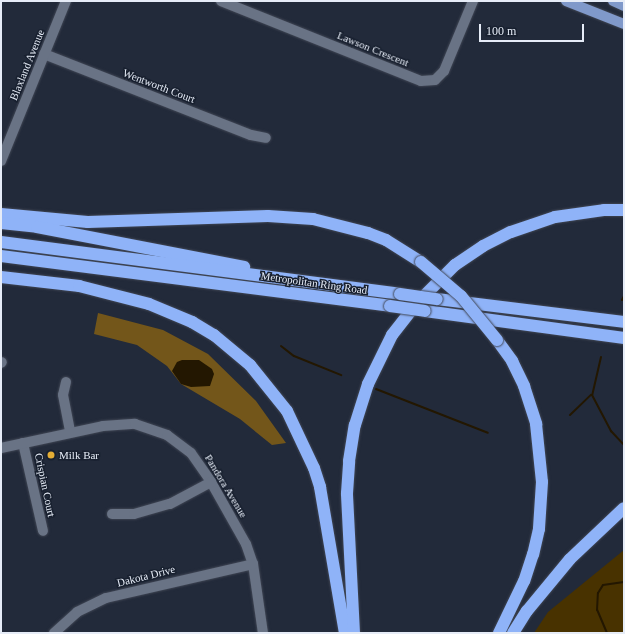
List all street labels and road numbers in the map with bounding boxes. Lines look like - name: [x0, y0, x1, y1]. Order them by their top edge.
- street label: Blaxland Avenue: [7, 27, 47, 103]
- street label: Lawson Crescent: [335, 29, 411, 69]
- street label: Wentworth Court: [121, 66, 197, 106]
- street label: Metropolitan Ring Road: [260, 269, 368, 297]
- street label: Crispian Court: [32, 452, 58, 518]
- street label: Pandora Avenue: [202, 452, 250, 520]
- street label: Dakota Drive: [116, 562, 176, 590]

